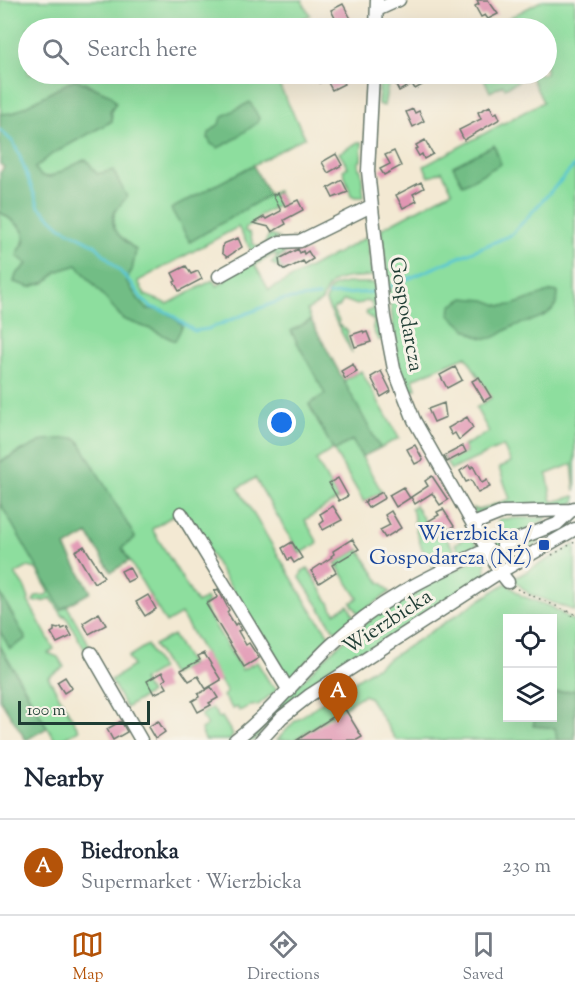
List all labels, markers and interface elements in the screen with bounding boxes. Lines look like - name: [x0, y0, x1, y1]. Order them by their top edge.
- search box: [18, 18, 557, 84]
- icon: search: [39, 35, 72, 68]
- text: Search here: [87, 35, 197, 67]
- street label: Gospodarcza: [380, 254, 430, 375]
- your location: [267, 408, 296, 437]
- place label: Wierzbicka / Gospodarcza (NŻ): [369, 520, 532, 574]
- marker: Wierzbicka / Gospodarcza (NŻ): [537, 538, 551, 552]
- street label: Wierzbicka: [337, 582, 439, 663]
- map controls: [503, 614, 557, 722]
- button: locate: [503, 614, 557, 668]
- button: layers: [503, 668, 557, 722]
- pin: A: [318, 674, 358, 723]
- scale bar: [18, 698, 150, 726]
- text: 100 m: [27, 700, 66, 723]
- text: Nearby: [24, 761, 104, 798]
- text: Biedronka: [81, 837, 179, 869]
- text: A: [35, 853, 52, 882]
- text: 230 m: [502, 853, 551, 882]
- text: Supermarket · Wierzbicka: [81, 869, 302, 898]
- tab: Map: [71, 928, 104, 987]
- tab: Directions: [247, 928, 320, 987]
- tab: Saved: [462, 928, 504, 987]

